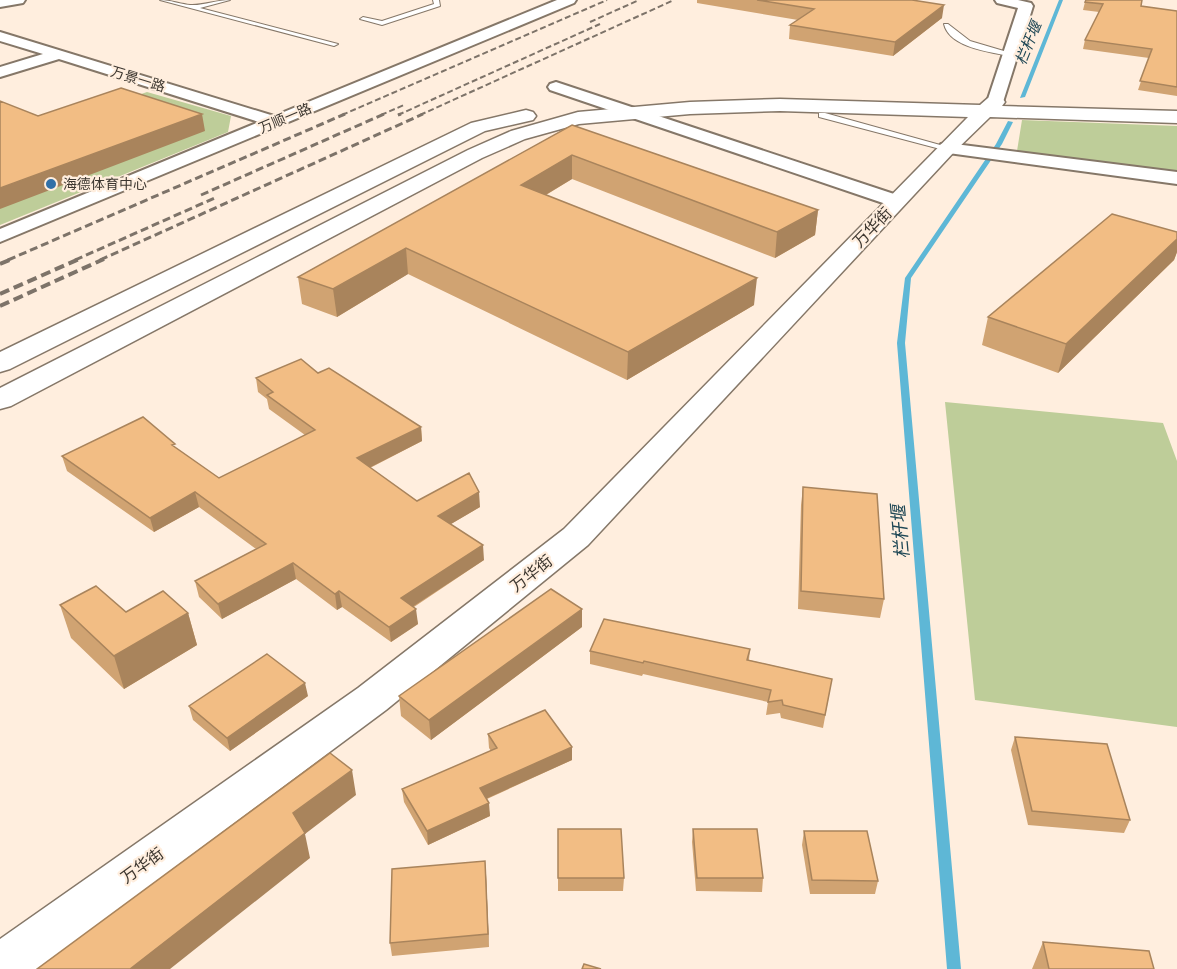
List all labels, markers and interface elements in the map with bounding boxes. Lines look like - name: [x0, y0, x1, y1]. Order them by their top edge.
- water label: 栏杆堰: [1011, 16, 1046, 67]
- street label: 万景一路: [109, 62, 167, 96]
- street label: 万顺一路: [256, 99, 314, 137]
- place label: 海德体育中心: [63, 175, 147, 193]
- marker: 海德体育中心: [44, 177, 58, 191]
- street label: 万华街: [848, 203, 896, 251]
- water label: 栏杆堰: [886, 501, 914, 560]
- street label: 万华街: [506, 550, 556, 596]
- street label: 万华街: [117, 843, 167, 887]

